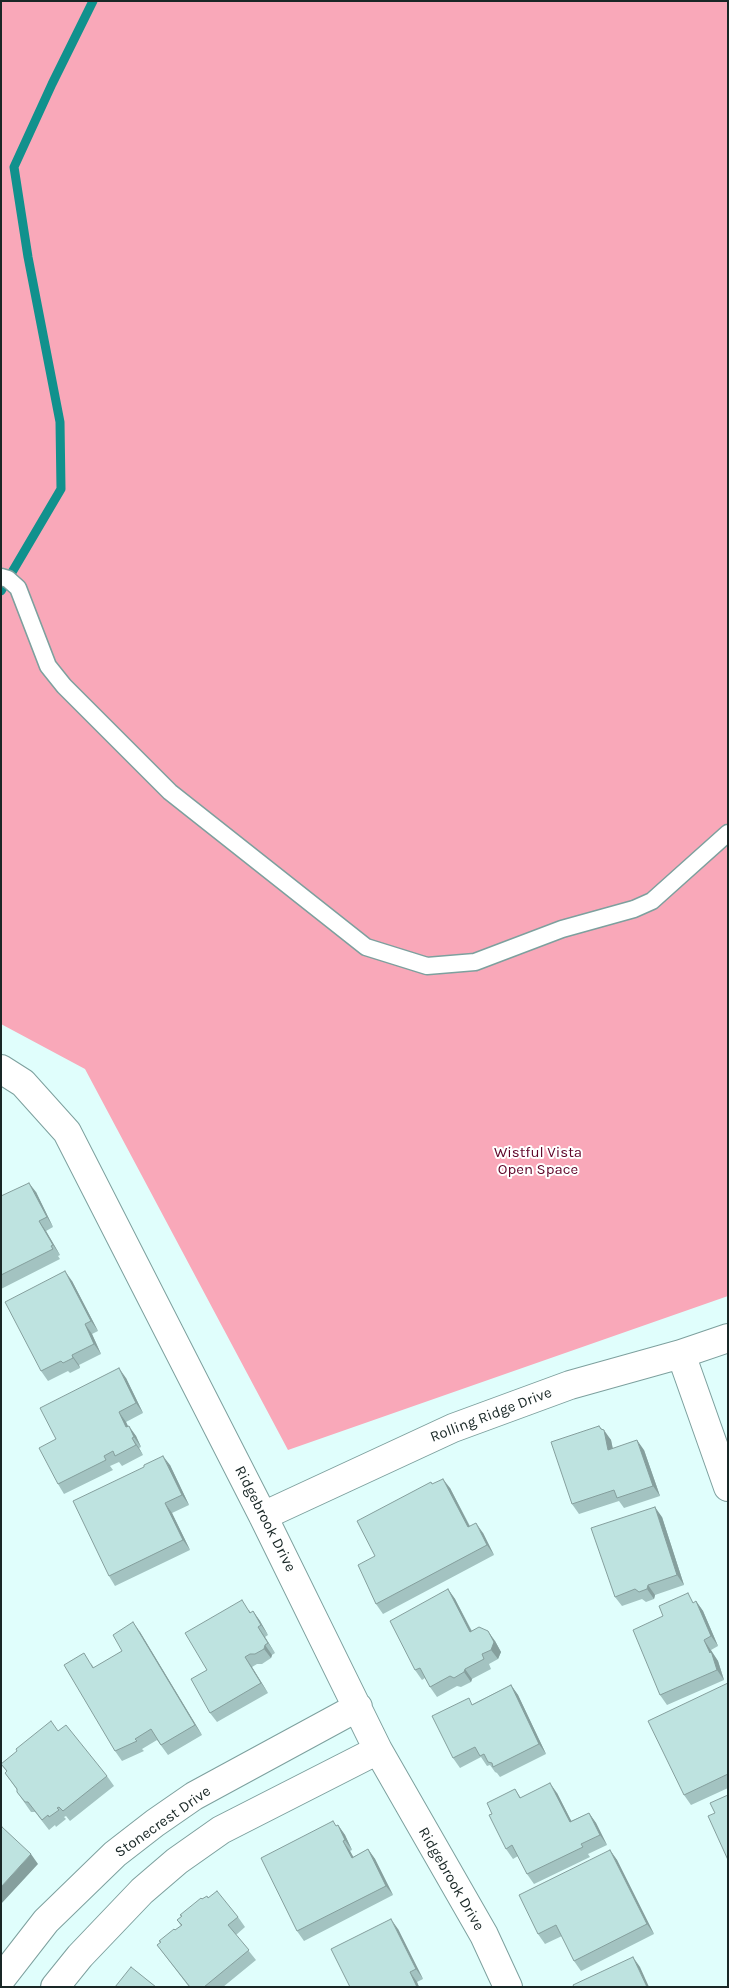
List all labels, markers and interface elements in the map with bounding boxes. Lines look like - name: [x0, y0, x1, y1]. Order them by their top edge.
- park label: Wistful Vista Open Space: [494, 1144, 582, 1179]
- street label: Rolling Ridge Drive: [428, 1384, 554, 1446]
- street label: Ridgebrook Drive: [231, 1463, 299, 1575]
- street label: Stonecrest Drive: [112, 1782, 214, 1862]
- street label: Ridgebrook Drive: [414, 1824, 488, 1934]

